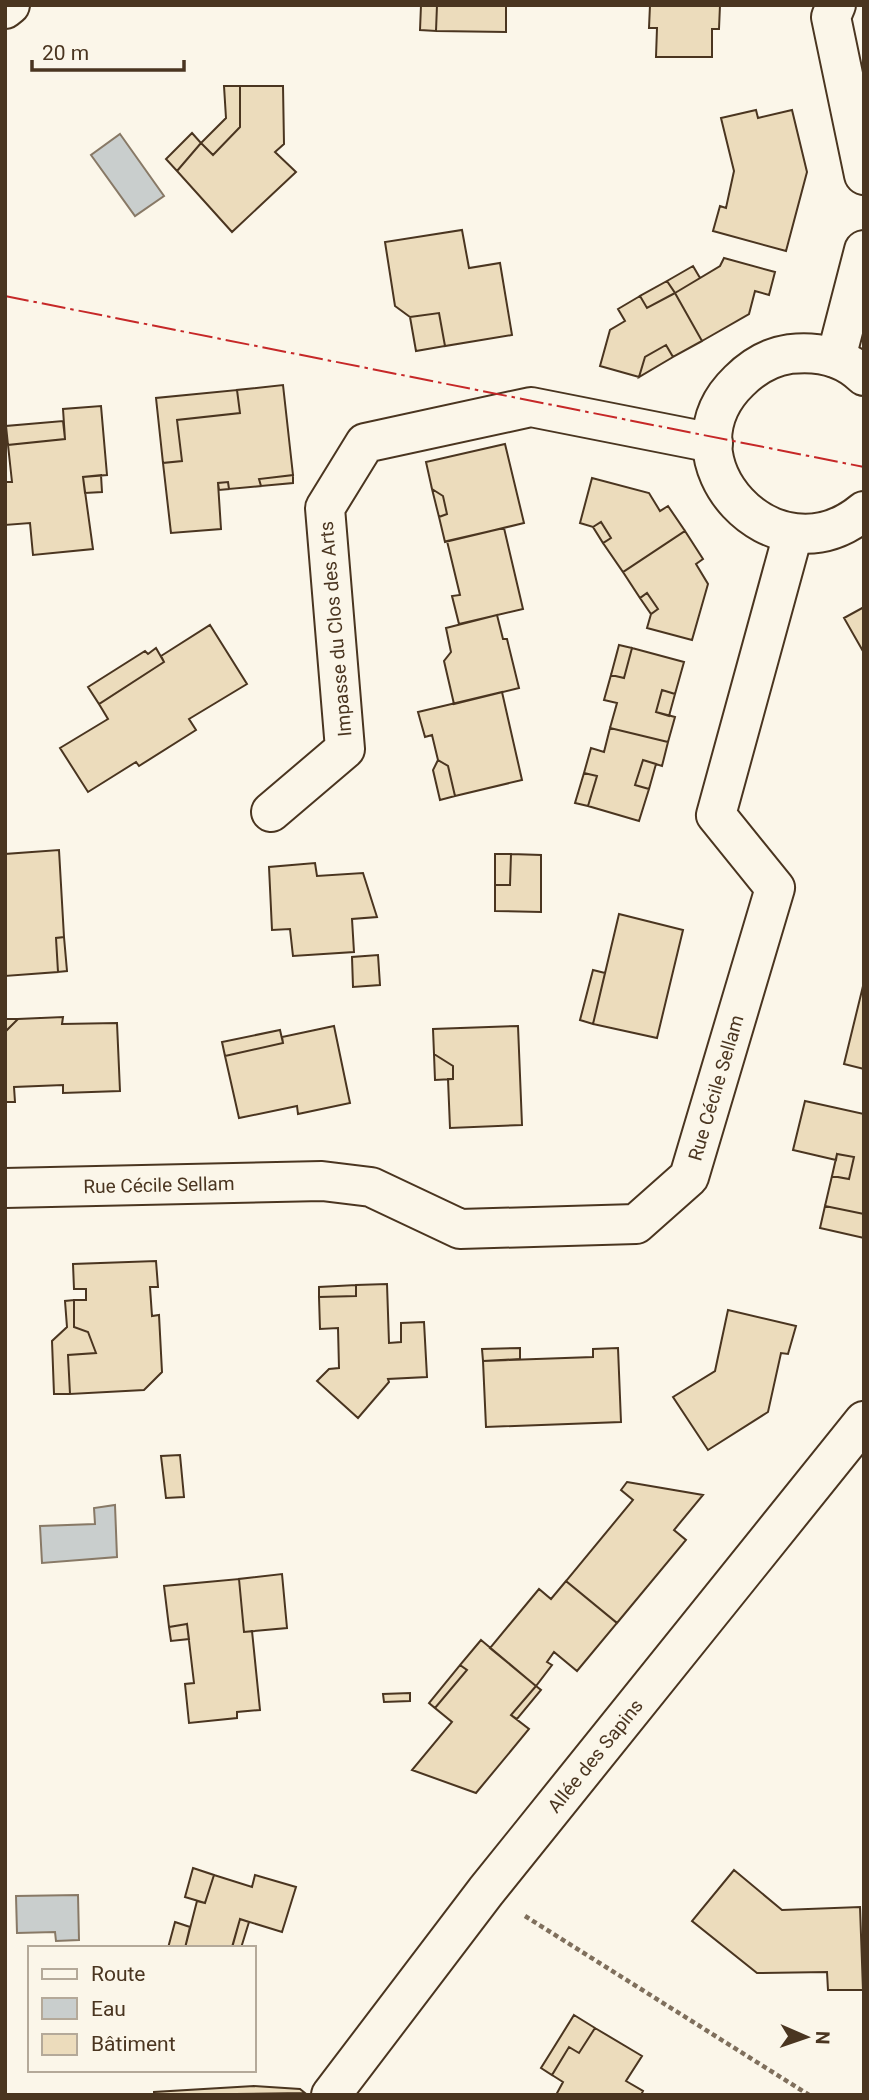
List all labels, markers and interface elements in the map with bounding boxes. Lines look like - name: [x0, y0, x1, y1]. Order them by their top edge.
- scale bar: [32, 28, 184, 72]
- text: 20 m: [42, 41, 89, 65]
- street label: Impasse du Clos des Arts: [315, 520, 356, 738]
- street label: Rue Cécile Sellam: [684, 1012, 749, 1163]
- street label: Rue Cécile Sellam: [83, 1172, 235, 1198]
- street label: Allée des Sapins: [543, 1694, 648, 1817]
- legend: [28, 1946, 256, 2072]
- text: Route: [91, 1962, 146, 1986]
- text: Eau: [91, 1997, 126, 2021]
- north arrow: [771, 2002, 841, 2072]
- text: N: [811, 2030, 834, 2045]
- text: Bâtiment: [91, 2032, 176, 2056]

